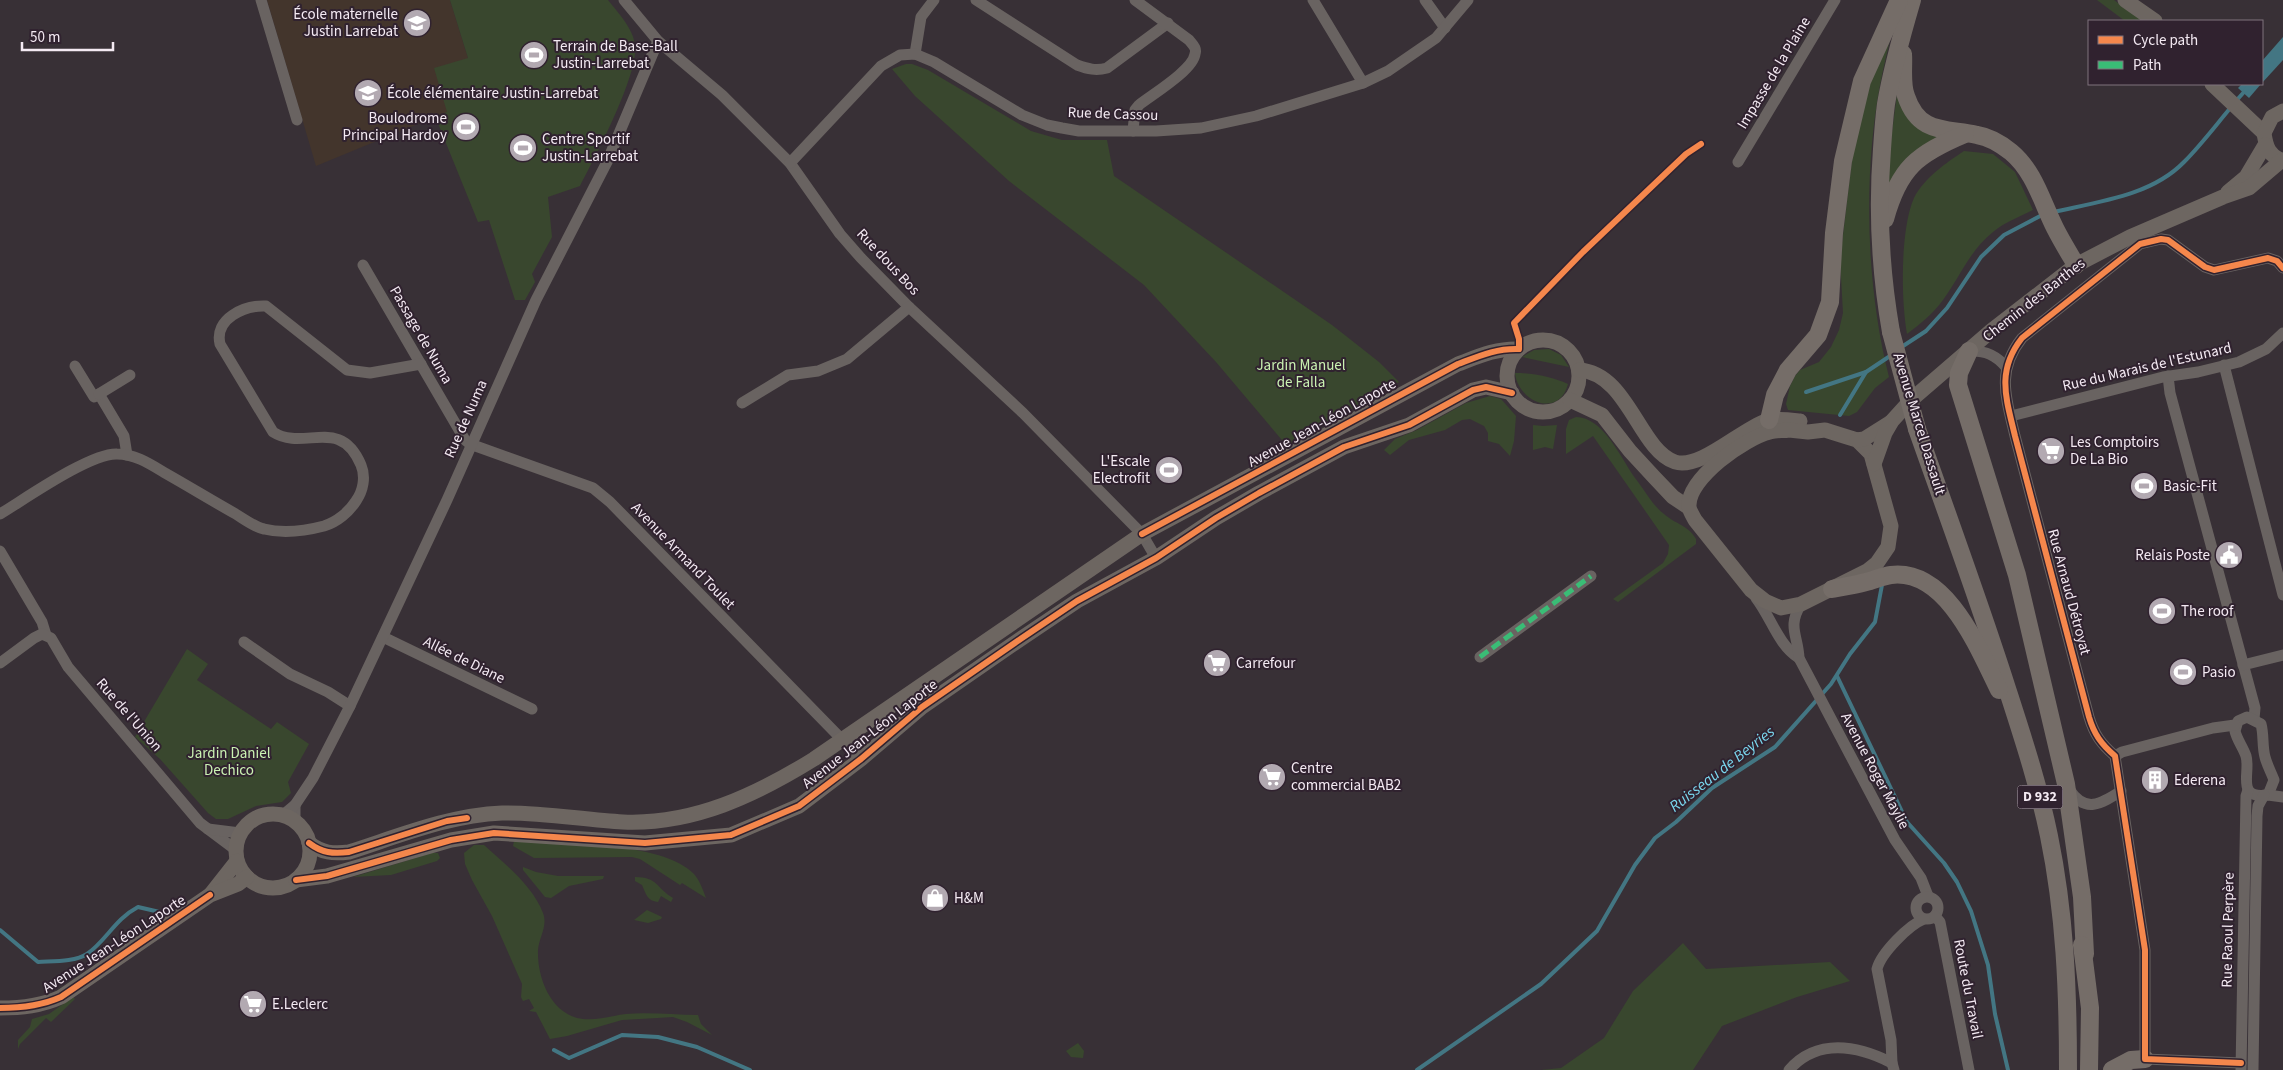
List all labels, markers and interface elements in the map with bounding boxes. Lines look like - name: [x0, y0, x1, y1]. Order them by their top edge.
- place label: École maternelle Justin Larrebat: [293, 4, 398, 42]
- school or university icon: École maternelle Justin Larrebat: [402, 8, 432, 38]
- street label: Impasse de la Plaine: [1732, 13, 1816, 133]
- scale bar: [22, 20, 114, 52]
- legend: [2088, 20, 2263, 85]
- text: 50 m: [30, 27, 60, 48]
- text: Cycle path: [2133, 30, 2198, 51]
- place label: Terrain de Base-Ball Justin-Larrebat: [553, 36, 678, 74]
- sports icon: Terrain de Base-Ball Justin-Larrebat: [519, 40, 549, 70]
- text: Path: [2133, 55, 2161, 76]
- school or university icon: École élémentaire Justin-Larrebat: [353, 78, 383, 108]
- place label: École élémentaire Justin-Larrebat: [387, 83, 598, 104]
- street label: Rue de Cassou: [1067, 102, 1159, 126]
- place label: Boulodrome Principal Hardoy: [343, 108, 447, 146]
- sports icon: Boulodrome Principal Hardoy: [451, 112, 481, 142]
- place label: Centre Sportif Justin-Larrebat: [542, 129, 638, 167]
- sports icon: Centre Sportif Justin-Larrebat: [508, 133, 538, 163]
- street label: Rue dous Bos: [852, 224, 924, 300]
- street label: Chemin des Barthes: [1978, 253, 2090, 347]
- street label: Passage de Numa: [384, 282, 458, 388]
- street label: Rue du Marais de l'Estunard: [2060, 337, 2234, 397]
- street label: Avenue Marcel Dassault: [1887, 350, 1951, 498]
- park label: Jardin Manuel de Falla: [1256, 355, 1346, 393]
- street label: Avenue Jean-Léon Laporte: [1244, 373, 1400, 473]
- street label: Rue de Numa: [439, 376, 493, 462]
- place label: Les Comptoirs De La Bio: [2070, 432, 2159, 470]
- supermarket icon: Les Comptoirs De La Bio: [2036, 436, 2066, 466]
- place label: L'Escale Electrofit: [1093, 451, 1150, 489]
- sports icon: L'Escale Electrofit: [1154, 455, 1184, 485]
- sports icon: Basic-Fit: [2129, 471, 2159, 501]
- place label: Basic-Fit: [2163, 476, 2217, 497]
- street label: Avenue Armand Toulet: [626, 498, 740, 614]
- street label: Rue Arnaud Détroyat: [2042, 527, 2096, 657]
- public building icon: Relais Poste: [2214, 540, 2244, 570]
- place label: Relais Poste: [2135, 545, 2210, 566]
- sports icon: The roof: [2147, 596, 2177, 626]
- place label: The roof: [2181, 601, 2234, 622]
- street label: Allée de Diane: [420, 631, 508, 689]
- supermarket icon: Carrefour: [1202, 648, 1232, 678]
- place label: Carrefour: [1236, 653, 1296, 674]
- sports icon: Pasio: [2168, 657, 2198, 687]
- place label: Pasio: [2202, 662, 2236, 683]
- street label: Rue de l'Union: [91, 674, 167, 756]
- street label: Avenue Jean-Léon Laporte: [798, 674, 942, 794]
- street label: Avenue Roger Maylie: [1835, 709, 1915, 833]
- water label: Ruisseau de Beyries: [1665, 721, 1780, 817]
- park label: Jardin Daniel Dechico: [188, 743, 271, 781]
- place label: Centre commercial BAB2: [1291, 758, 1401, 796]
- supermarket icon: Centre commercial BAB2: [1257, 762, 1287, 792]
- building icon: Ederena: [2140, 765, 2170, 795]
- place label: Ederena: [2174, 770, 2226, 791]
- road number: D 932: [2018, 786, 2062, 809]
- street label: Rue Raoul Perpère: [2216, 872, 2240, 988]
- shop icon: H&M: [920, 883, 950, 913]
- place label: H&M: [954, 888, 984, 909]
- street label: Avenue Jean-Léon Laporte: [38, 890, 190, 998]
- street label: Route du Travail: [1948, 937, 1988, 1041]
- supermarket icon: E.Leclerc: [238, 989, 268, 1019]
- place label: E.Leclerc: [272, 994, 328, 1015]

